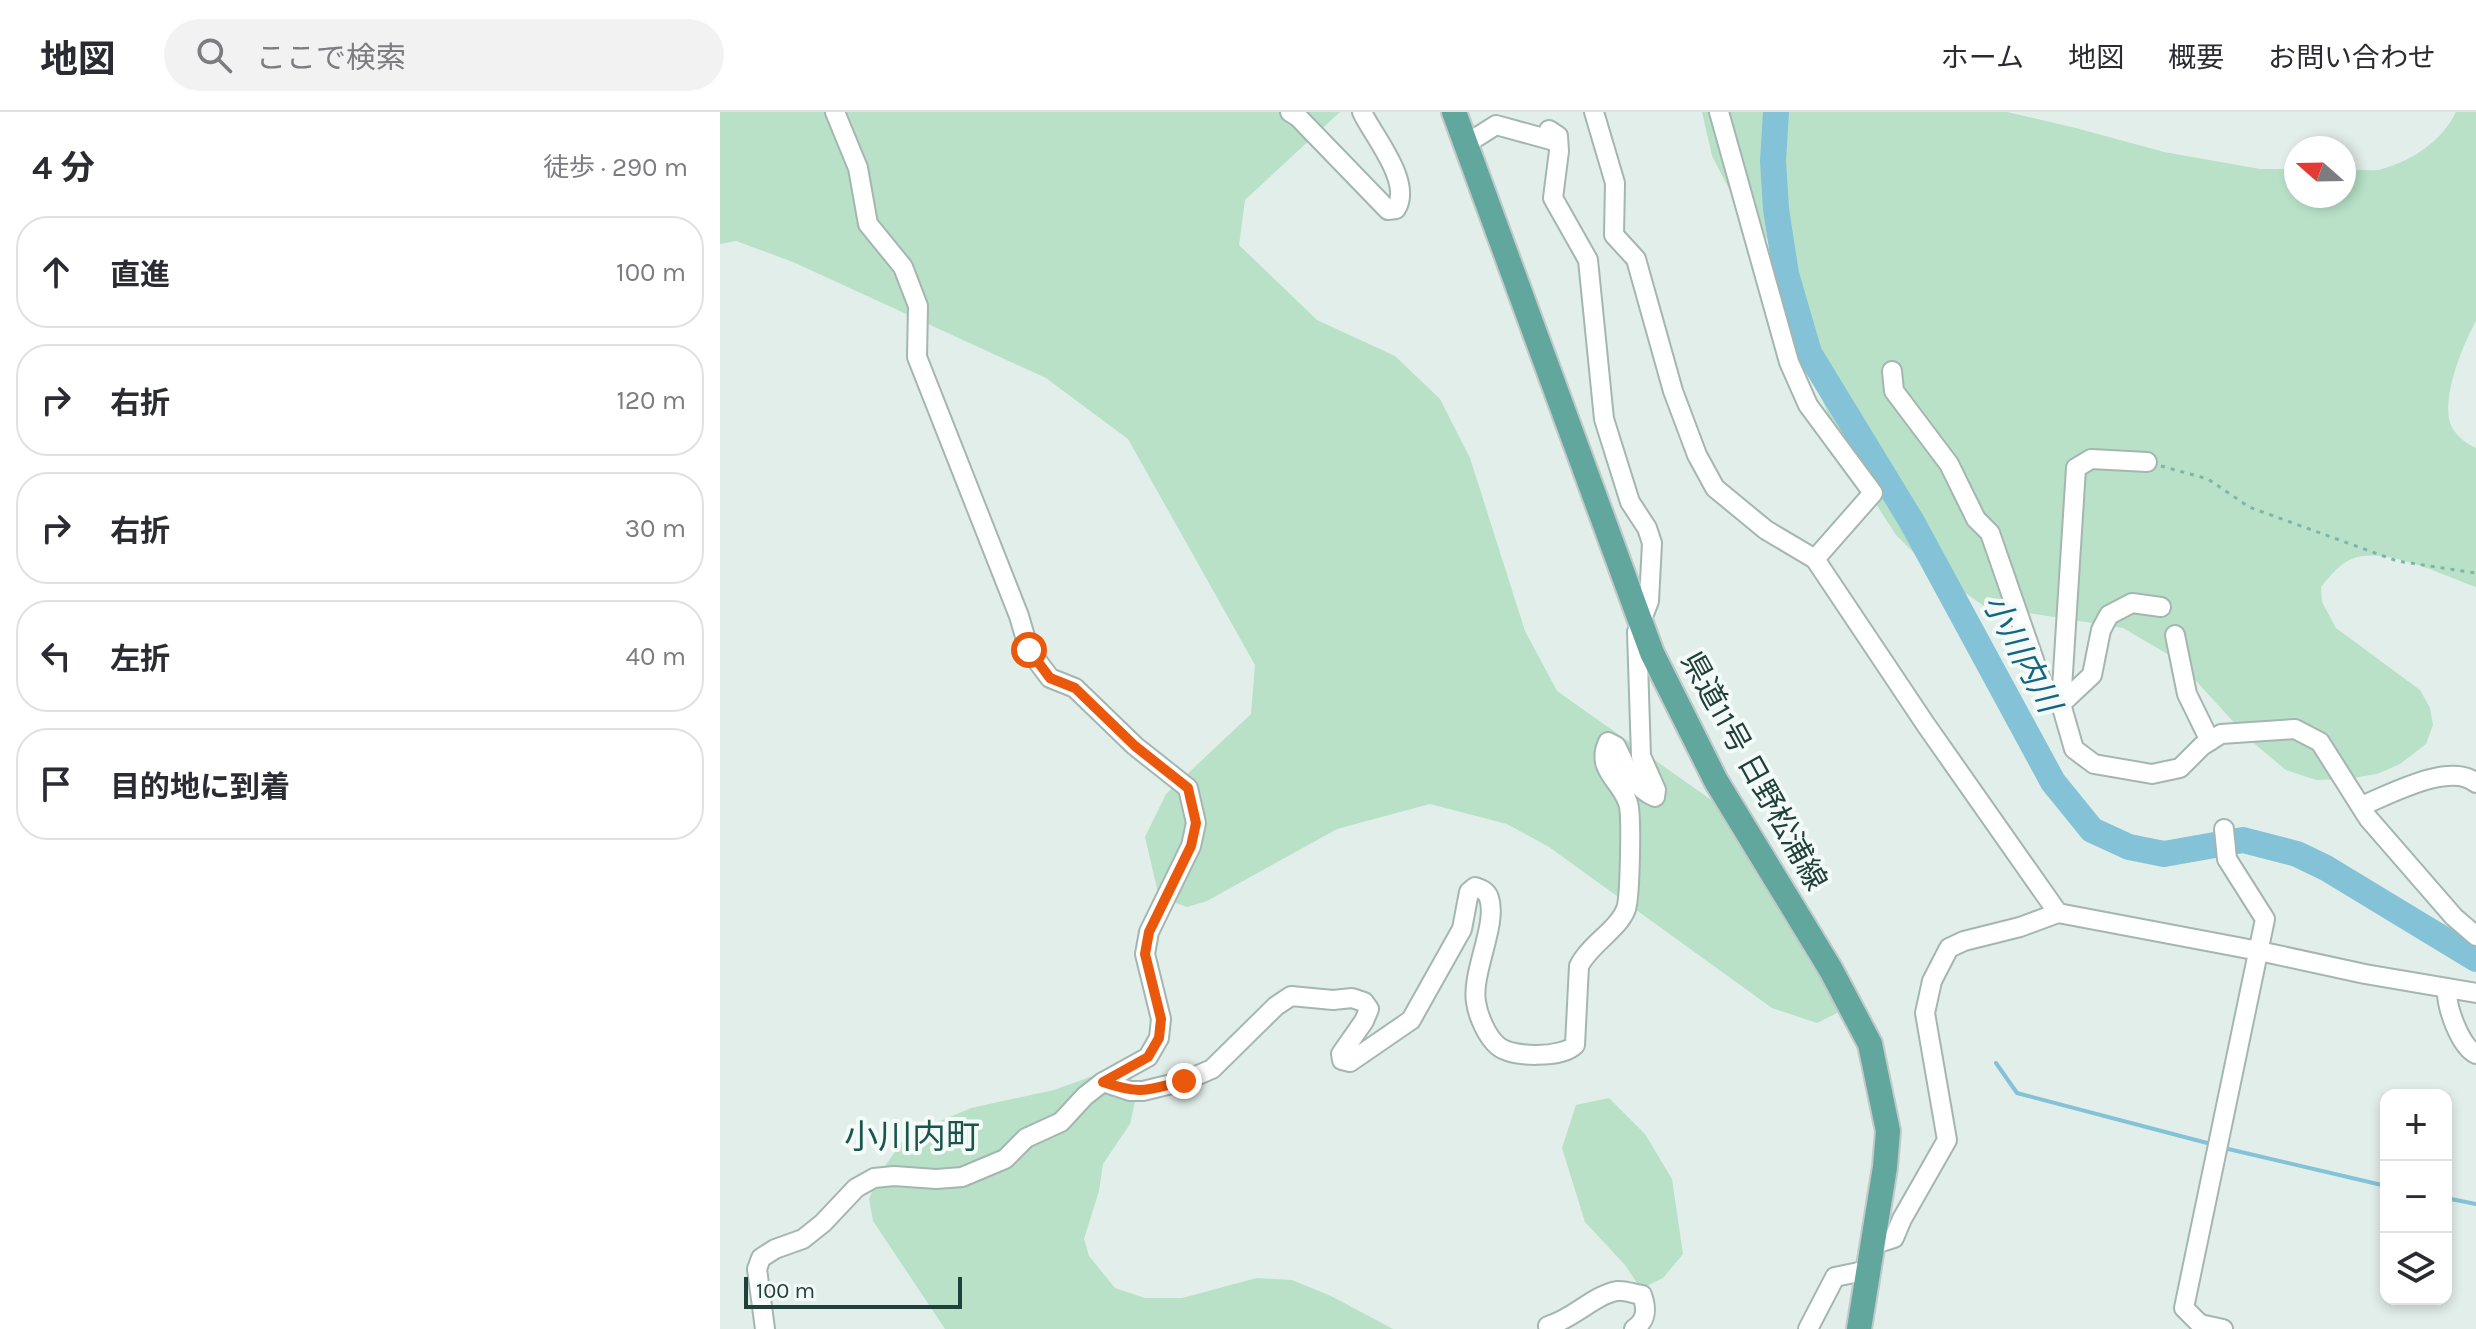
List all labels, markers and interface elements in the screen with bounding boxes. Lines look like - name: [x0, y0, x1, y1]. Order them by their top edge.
- search box: [164, 19, 724, 91]
- icon: search: [192, 33, 236, 77]
- text: 地図: [40, 37, 116, 82]
- text: ここで検索: [256, 40, 406, 76]
- text: ホーム: [1941, 41, 2024, 74]
- text: 地図: [2068, 41, 2124, 74]
- text: 概要: [2168, 41, 2224, 74]
- text: お問い合わせ: [2268, 41, 2436, 74]
- north arrow: [2284, 136, 2356, 208]
- text: 4 分: [32, 148, 95, 188]
- text: 徒歩 · 290 m: [543, 152, 688, 183]
- icon: ahead: [34, 250, 78, 294]
- text: 直進: [110, 257, 170, 293]
- text: 100 m: [616, 257, 686, 288]
- icon: right: [34, 378, 78, 422]
- text: 右折: [110, 385, 170, 421]
- text: 120 m: [616, 385, 686, 416]
- icon: right: [34, 506, 78, 550]
- text: 右折: [110, 513, 170, 549]
- text: 30 m: [625, 513, 686, 544]
- water label: 小川内川: [1975, 588, 2069, 721]
- route start: [1011, 632, 1047, 668]
- icon: left: [34, 634, 78, 678]
- text: 左折: [110, 641, 170, 677]
- text: 40 m: [626, 641, 686, 672]
- street label: 県道11号 日野松浦線: [1674, 646, 1834, 896]
- icon: arrive: [34, 762, 78, 806]
- text: 目的地に到着: [110, 769, 290, 805]
- route end: [1166, 1063, 1202, 1099]
- map controls: [2380, 1089, 2452, 1305]
- button: +: [2380, 1089, 2452, 1161]
- district label: 小川内町: [844, 1117, 980, 1157]
- button: −: [2380, 1161, 2452, 1233]
- button: layers: [2380, 1233, 2452, 1305]
- scale bar: [744, 1273, 962, 1309]
- text: 100 m: [756, 1278, 815, 1304]

